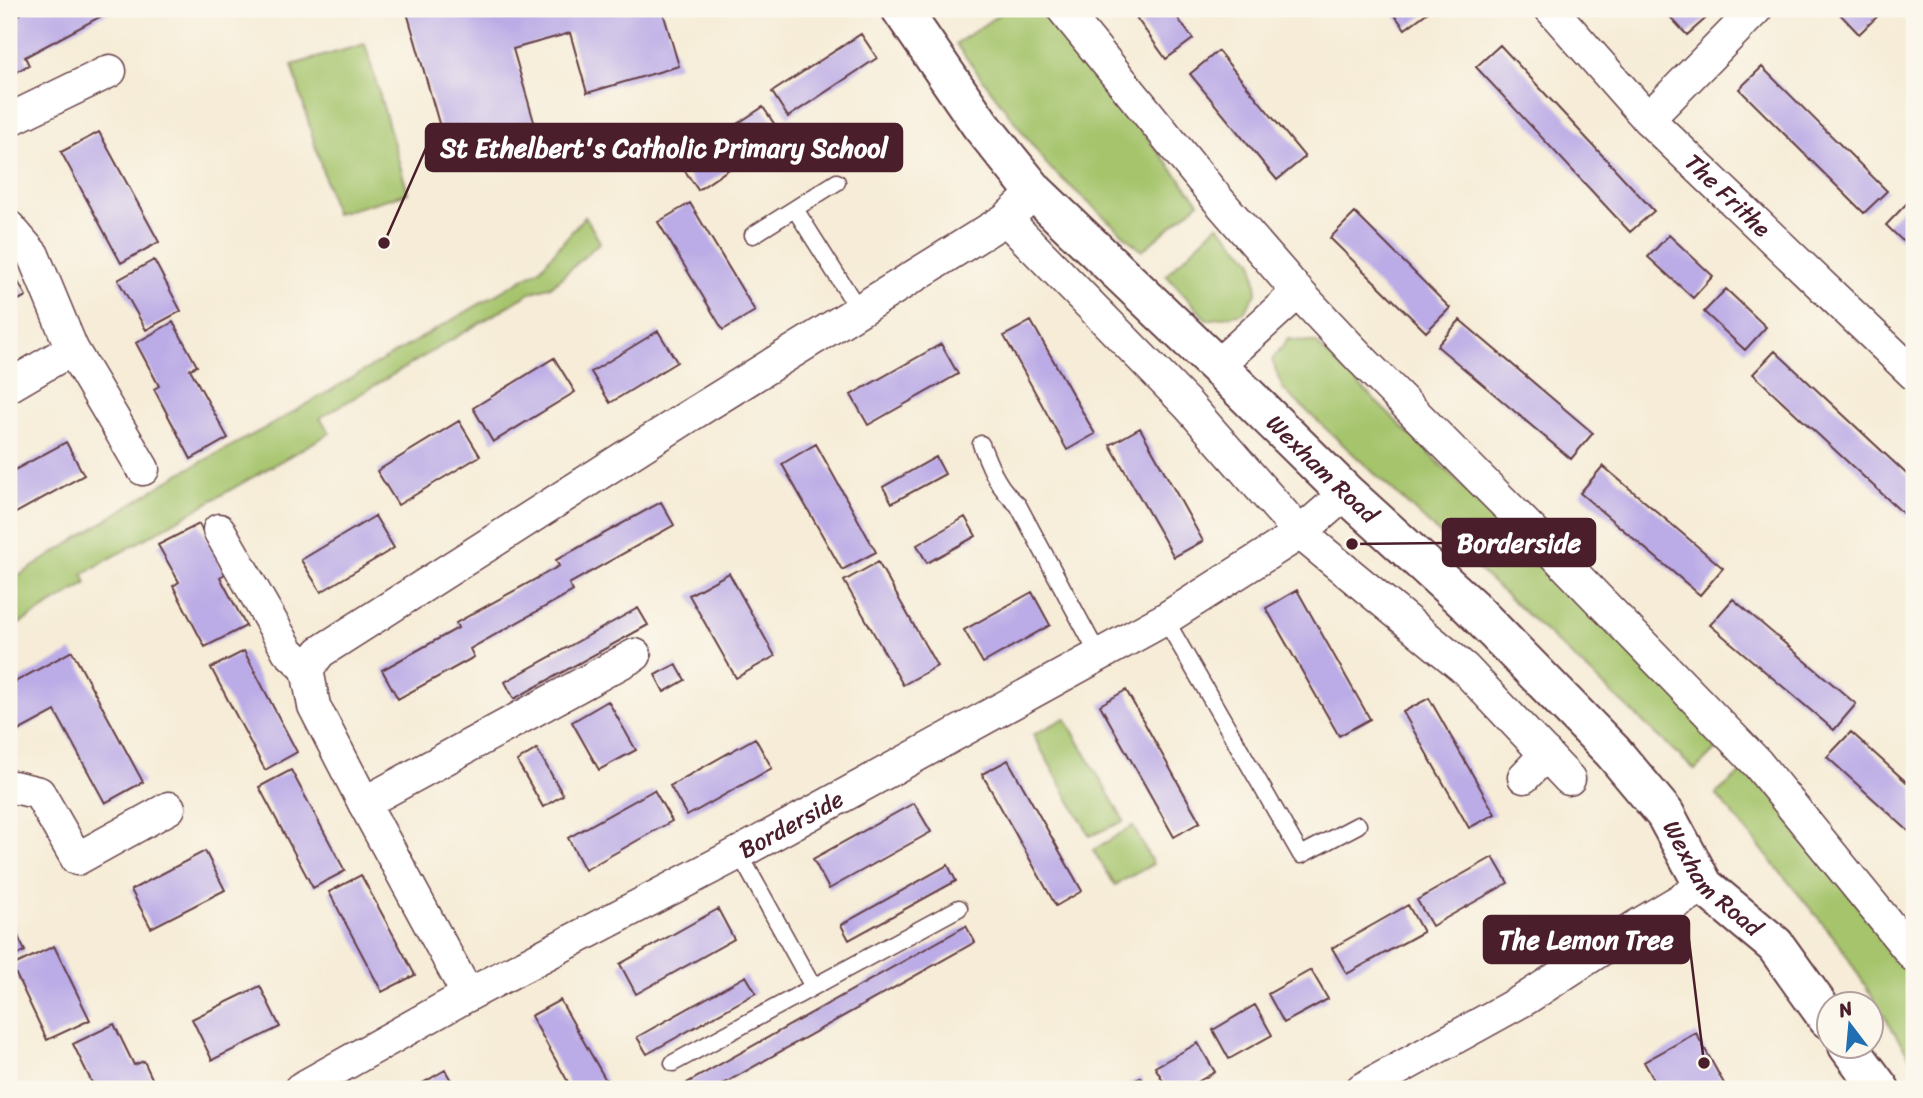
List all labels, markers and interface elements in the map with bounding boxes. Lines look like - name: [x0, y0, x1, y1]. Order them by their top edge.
- callout: St Ethelbert's Catholic Primary School: [426, 124, 902, 171]
- text: St Ethelbert's Catholic Primary School: [439, 125, 889, 171]
- street label: The Frithe: [1674, 143, 1781, 248]
- street label: Wexham Road: [1256, 404, 1390, 536]
- callout: Borderside: [1443, 519, 1595, 566]
- text: Borderside: [1457, 520, 1582, 566]
- street label: Borderside: [731, 778, 852, 870]
- street label: Wexham Road: [1651, 812, 1774, 949]
- callout: The Lemon Tree: [1484, 916, 1689, 963]
- text: The Lemon Tree: [1498, 917, 1674, 963]
- north arrow: [1814, 990, 1884, 1060]
- text: N: [1834, 991, 1857, 1027]

